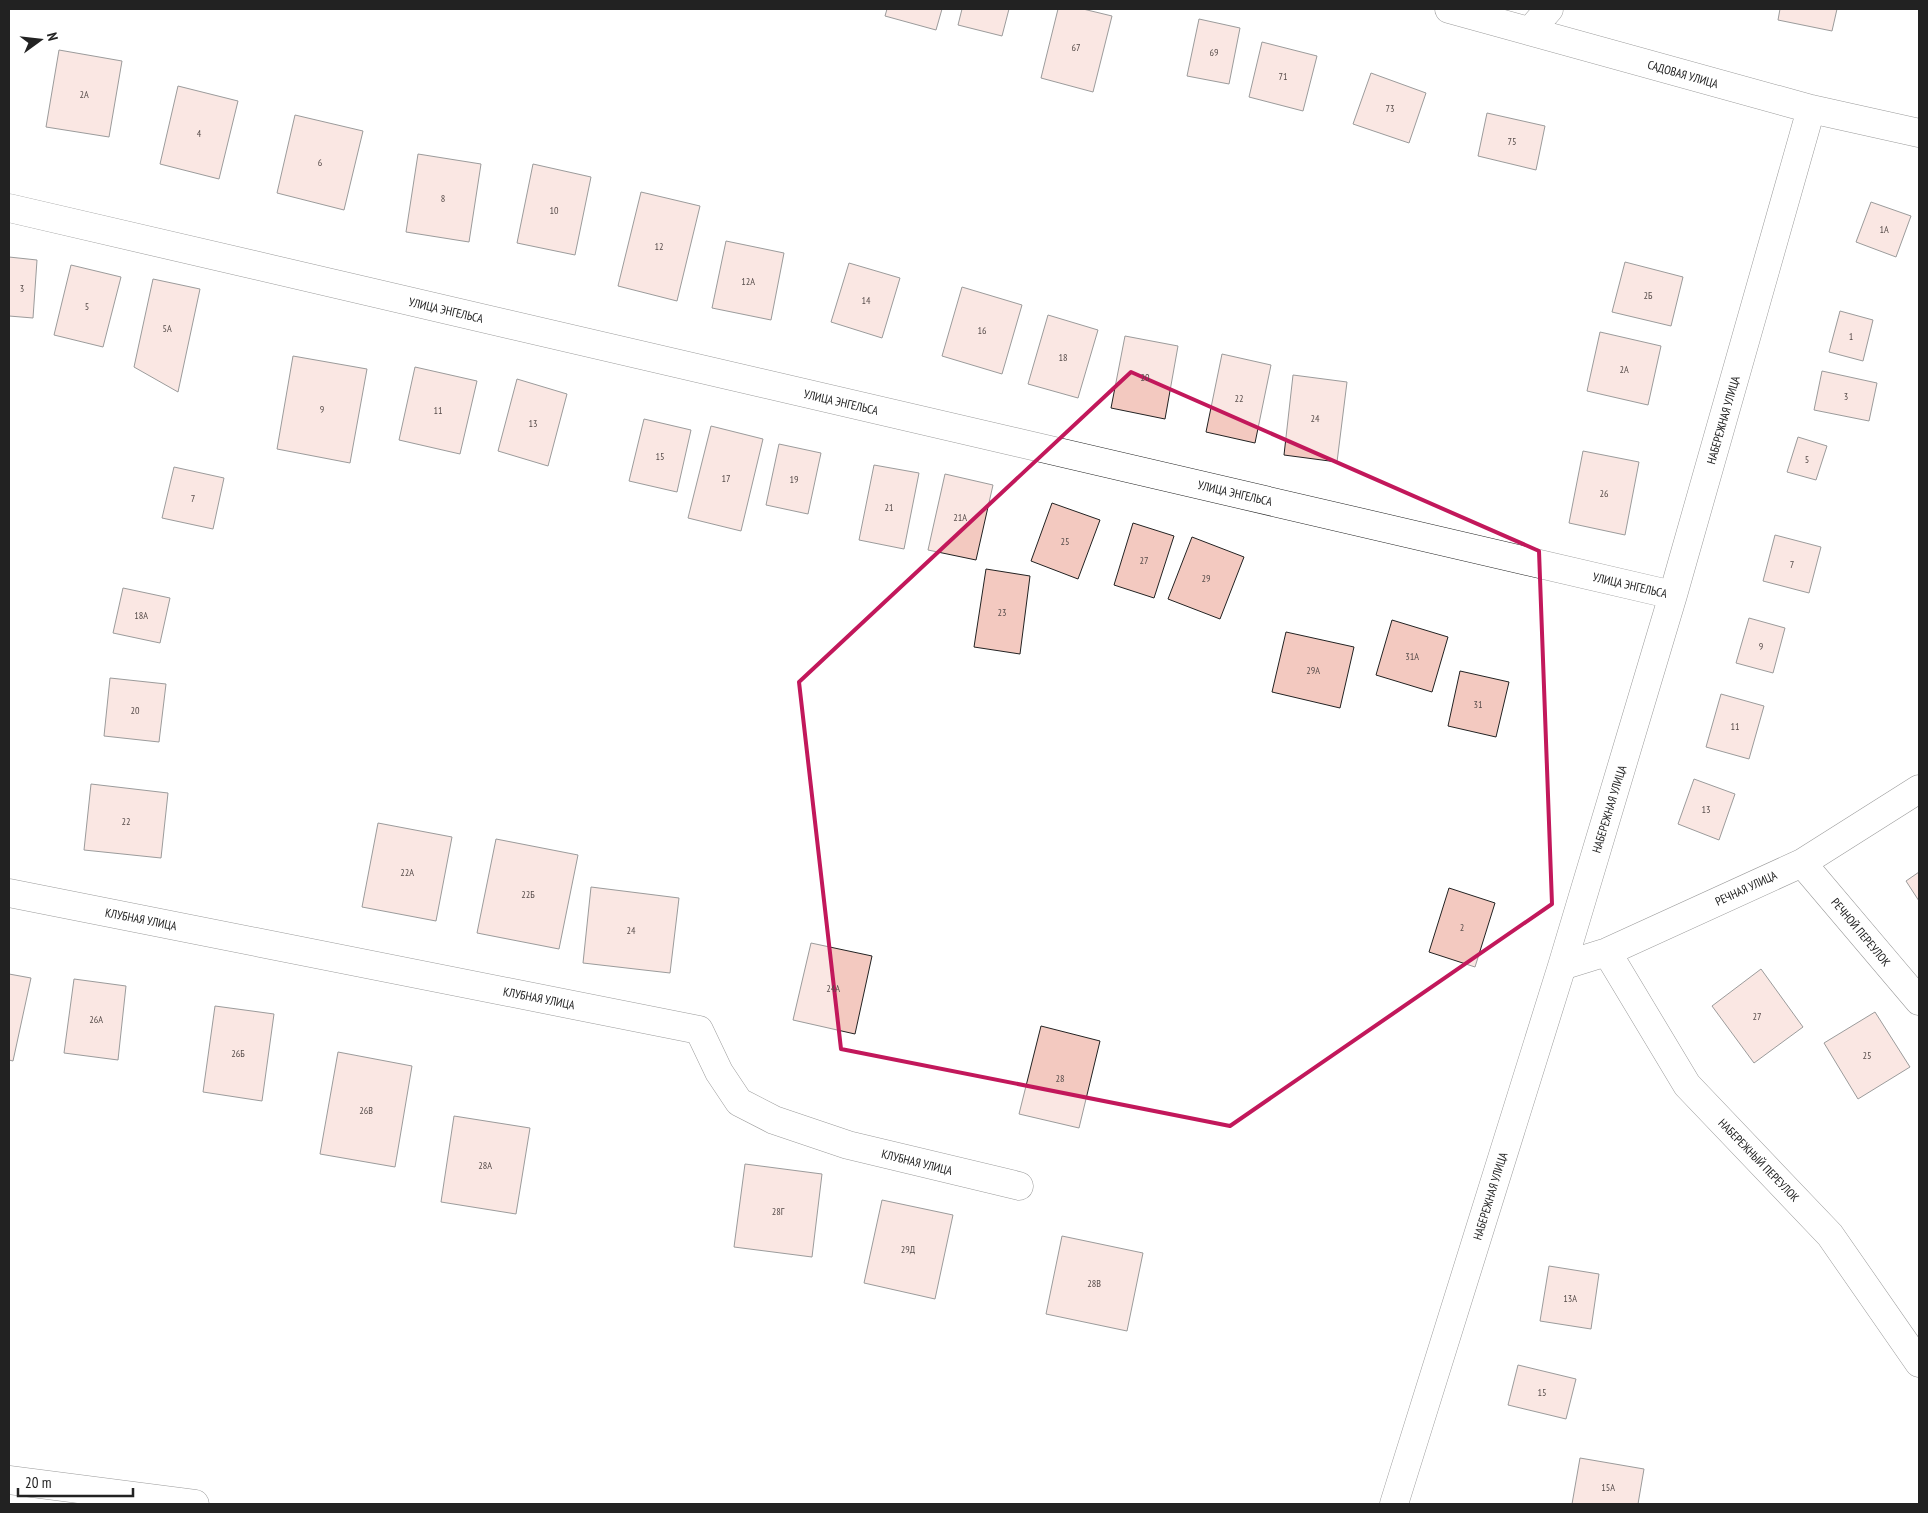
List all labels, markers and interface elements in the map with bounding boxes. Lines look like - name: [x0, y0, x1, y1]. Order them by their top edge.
- north arrow: [15, 15, 65, 65]
- text: N: [43, 31, 62, 43]
- house number: 67: [1072, 41, 1081, 54]
- house number: 69: [1210, 46, 1219, 59]
- street label: САДОВАЯ УЛИЦА: [1646, 57, 1720, 91]
- house number: 71: [1279, 70, 1288, 83]
- house number: 2А: [79, 88, 89, 101]
- house number: 73: [1386, 102, 1395, 115]
- house number: 4: [197, 127, 202, 140]
- house number: 75: [1508, 135, 1517, 148]
- house number: 6: [318, 156, 323, 169]
- house number: 8: [441, 192, 445, 205]
- house number: 10: [550, 204, 559, 217]
- house number: 1А: [1879, 223, 1889, 236]
- house number: 12: [655, 240, 664, 253]
- house number: 12А: [741, 275, 755, 288]
- house number: 3: [20, 282, 24, 295]
- house number: 2Б: [1644, 289, 1653, 302]
- street label: УЛИЦА ЭНГЕЛЬСА: [407, 294, 485, 326]
- house number: 14: [862, 294, 871, 307]
- house number: 5: [85, 300, 89, 313]
- house number: 5А: [162, 322, 172, 335]
- house number: 16: [978, 324, 987, 337]
- house number: 1: [1849, 330, 1853, 343]
- house number: 18: [1059, 351, 1068, 364]
- house number: 2А: [1619, 363, 1629, 376]
- house number: 20: [1141, 371, 1150, 384]
- street label: НАБЕРЕЖНАЯ УЛИЦА: [1703, 374, 1743, 466]
- street label: УЛИЦА ЭНГЕЛЬСА: [802, 386, 880, 418]
- house number: 3: [1844, 390, 1848, 403]
- house number: 22: [1235, 392, 1244, 405]
- house number: 9: [320, 403, 324, 416]
- house number: 11: [434, 404, 443, 417]
- house number: 24: [1311, 412, 1320, 425]
- house number: 13: [529, 417, 538, 430]
- house number: 15: [656, 450, 665, 463]
- house number: 5: [1805, 453, 1809, 466]
- house number: 17: [722, 472, 731, 485]
- house number: 19: [790, 473, 799, 486]
- street label: УЛИЦА ЭНГЕЛЬСА: [1196, 477, 1274, 509]
- house number: 26: [1600, 487, 1609, 500]
- house number: 7: [191, 492, 195, 505]
- house number: 21: [885, 501, 894, 514]
- house number: 21А: [953, 511, 967, 524]
- house number: 25: [1061, 535, 1070, 548]
- house number: 27: [1140, 554, 1149, 567]
- house number: 7: [1790, 558, 1794, 571]
- street label: УЛИЦА ЭНГЕЛЬСА: [1591, 569, 1669, 601]
- house number: 29: [1202, 572, 1211, 585]
- house number: 23: [998, 606, 1007, 619]
- house number: 18А: [134, 609, 148, 622]
- house number: 9: [1759, 640, 1763, 653]
- house number: 31А: [1405, 650, 1419, 663]
- house number: 29А: [1306, 664, 1320, 677]
- house number: 31: [1474, 698, 1483, 711]
- house number: 20: [131, 704, 140, 717]
- house number: 11: [1731, 720, 1740, 733]
- street label: НАБЕРЕЖНАЯ УЛИЦА: [1589, 763, 1630, 855]
- house number: 13: [1702, 803, 1711, 816]
- house number: 22: [122, 815, 131, 828]
- house number: 22А: [400, 866, 414, 879]
- street label: РЕЧНАЯ УЛИЦА: [1713, 867, 1780, 909]
- house number: 22Б: [521, 888, 535, 901]
- street label: РЕЧНОЙ ПЕРЕУЛОК: [1828, 895, 1894, 969]
- street label: КЛУБНАЯ УЛИЦА: [104, 905, 178, 933]
- house number: 2: [1460, 921, 1464, 934]
- house number: 24: [627, 924, 636, 937]
- house number: 24А: [826, 982, 840, 995]
- street label: КЛУБНАЯ УЛИЦА: [502, 984, 576, 1012]
- house number: 27: [1753, 1010, 1762, 1023]
- house number: 26А: [89, 1013, 103, 1026]
- house number: 26Б: [231, 1047, 245, 1060]
- house number: 25: [1863, 1049, 1872, 1062]
- house number: 28: [1056, 1072, 1065, 1085]
- house number: 26В: [359, 1104, 373, 1117]
- street label: НАБЕРЕЖНЫЙ ПЕРЕУЛОК: [1715, 1115, 1803, 1205]
- street label: КЛУБНАЯ УЛИЦА: [880, 1146, 954, 1178]
- street label: НАБЕРЕЖНАЯ УЛИЦА: [1470, 1150, 1511, 1242]
- house number: 28А: [478, 1159, 492, 1172]
- house number: 28Г: [772, 1205, 785, 1218]
- house number: 29Д: [901, 1243, 916, 1256]
- house number: 28В: [1087, 1277, 1101, 1290]
- house number: 13А: [1563, 1292, 1577, 1305]
- house number: 15: [1538, 1386, 1547, 1399]
- scale bar: [18, 1466, 132, 1498]
- text: 20 m: [25, 1473, 51, 1492]
- house number: 15А: [1601, 1481, 1615, 1494]

